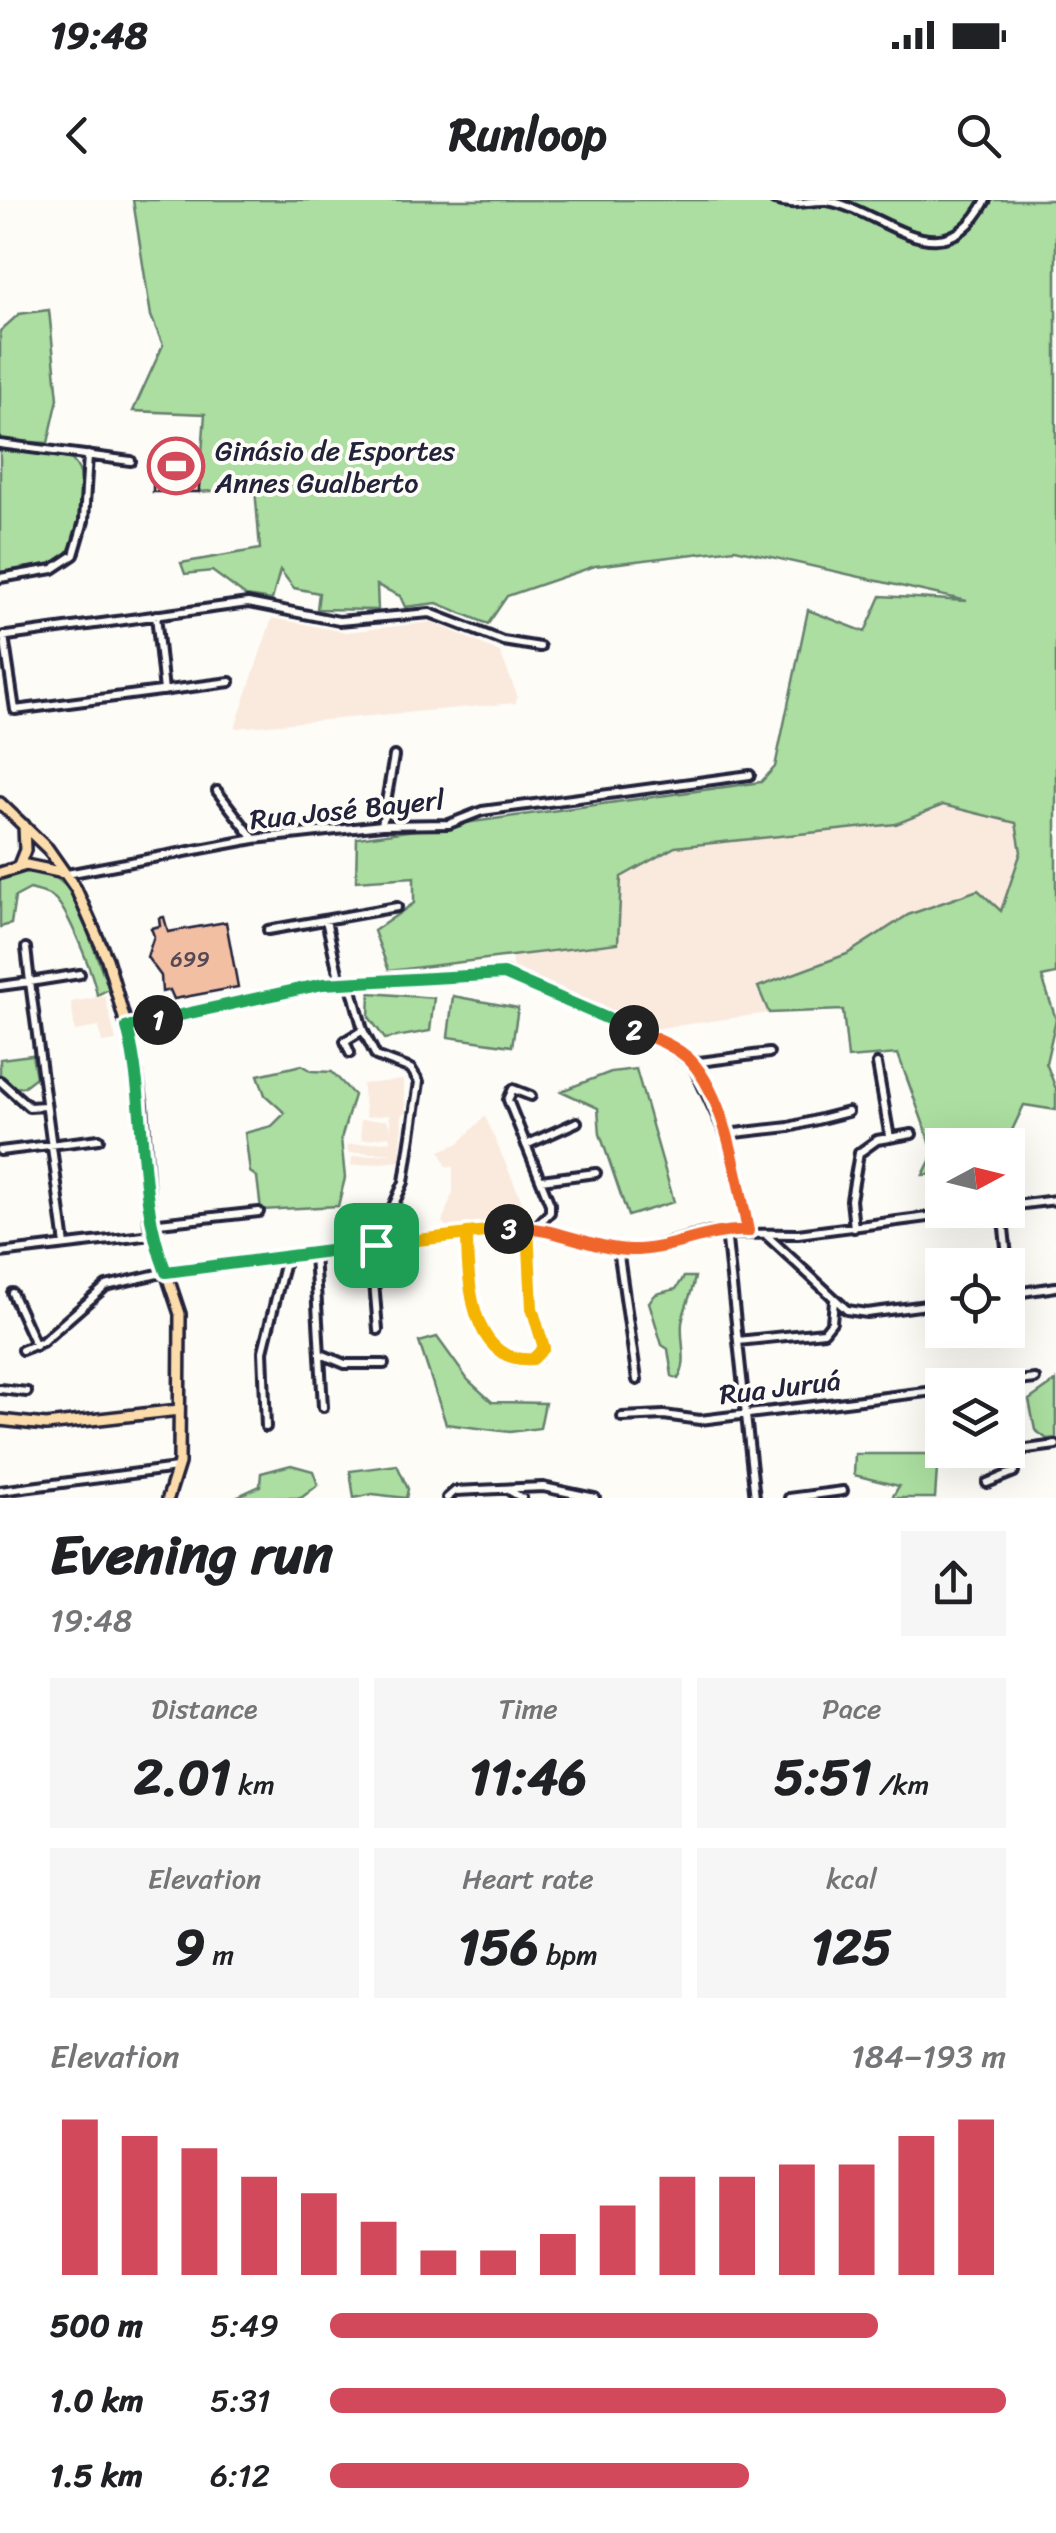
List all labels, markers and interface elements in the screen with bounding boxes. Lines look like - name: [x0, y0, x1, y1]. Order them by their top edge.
- text: 19:48: [50, 2, 148, 69]
- text: Runloop: [449, 95, 607, 175]
- icon: back: [50, 108, 105, 163]
- icon: search: [951, 108, 1006, 163]
- place label: Ginásio de Esportes Annes Gualberto: [214, 426, 455, 507]
- sports icon: Ginásio de Esportes Annes Gualberto: [146, 436, 206, 496]
- street label: Rua José Bayerl: [247, 775, 448, 844]
- house number: 699: [170, 940, 210, 979]
- pin: 1: [133, 995, 183, 1045]
- text: 1: [152, 995, 164, 1044]
- pin: 2: [609, 1005, 659, 1055]
- text: 2: [626, 1005, 642, 1054]
- north arrow: [925, 1128, 1025, 1228]
- map controls: [925, 1128, 1025, 1468]
- pin: [334, 1203, 419, 1288]
- pin: 3: [484, 1204, 534, 1254]
- text: 3: [501, 1204, 517, 1253]
- icon: arrive: [349, 1218, 404, 1273]
- button: locate: [925, 1248, 1025, 1348]
- street label: Rua Juruá: [717, 1356, 844, 1419]
- button: layers: [925, 1368, 1025, 1468]
- text: Evening run: [50, 1506, 333, 1603]
- button: share: [901, 1531, 1006, 1636]
- text: 19:48: [50, 1592, 132, 1649]
- text: Distance: [151, 1684, 257, 1733]
- text: Time: [498, 1684, 558, 1733]
- text: Pace: [822, 1684, 881, 1733]
- text: 2.01: [134, 1733, 231, 1822]
- text: 11:46: [469, 1733, 587, 1822]
- text: 5:51: [774, 1733, 872, 1822]
- text: km: [231, 1760, 275, 1809]
- text: /km: [872, 1760, 929, 1809]
- text: Elevation: [148, 1854, 261, 1903]
- text: Heart rate: [462, 1854, 594, 1903]
- text: kcal: [826, 1854, 877, 1903]
- text: 9: [175, 1903, 205, 1992]
- text: 156: [458, 1903, 539, 1992]
- text: 125: [811, 1903, 892, 1992]
- text: m: [205, 1930, 234, 1979]
- text: bpm: [539, 1930, 598, 1979]
- text: Elevation: [50, 2028, 180, 2085]
- text: 184–193 m: [851, 2028, 1006, 2085]
- text: 500 m: [50, 2297, 143, 2354]
- text: 5:49: [210, 2297, 279, 2354]
- text: 1.0 km: [50, 2372, 144, 2429]
- text: 5:31: [210, 2372, 271, 2429]
- text: 1.5 km: [50, 2447, 143, 2504]
- text: 6:12: [210, 2447, 270, 2504]

